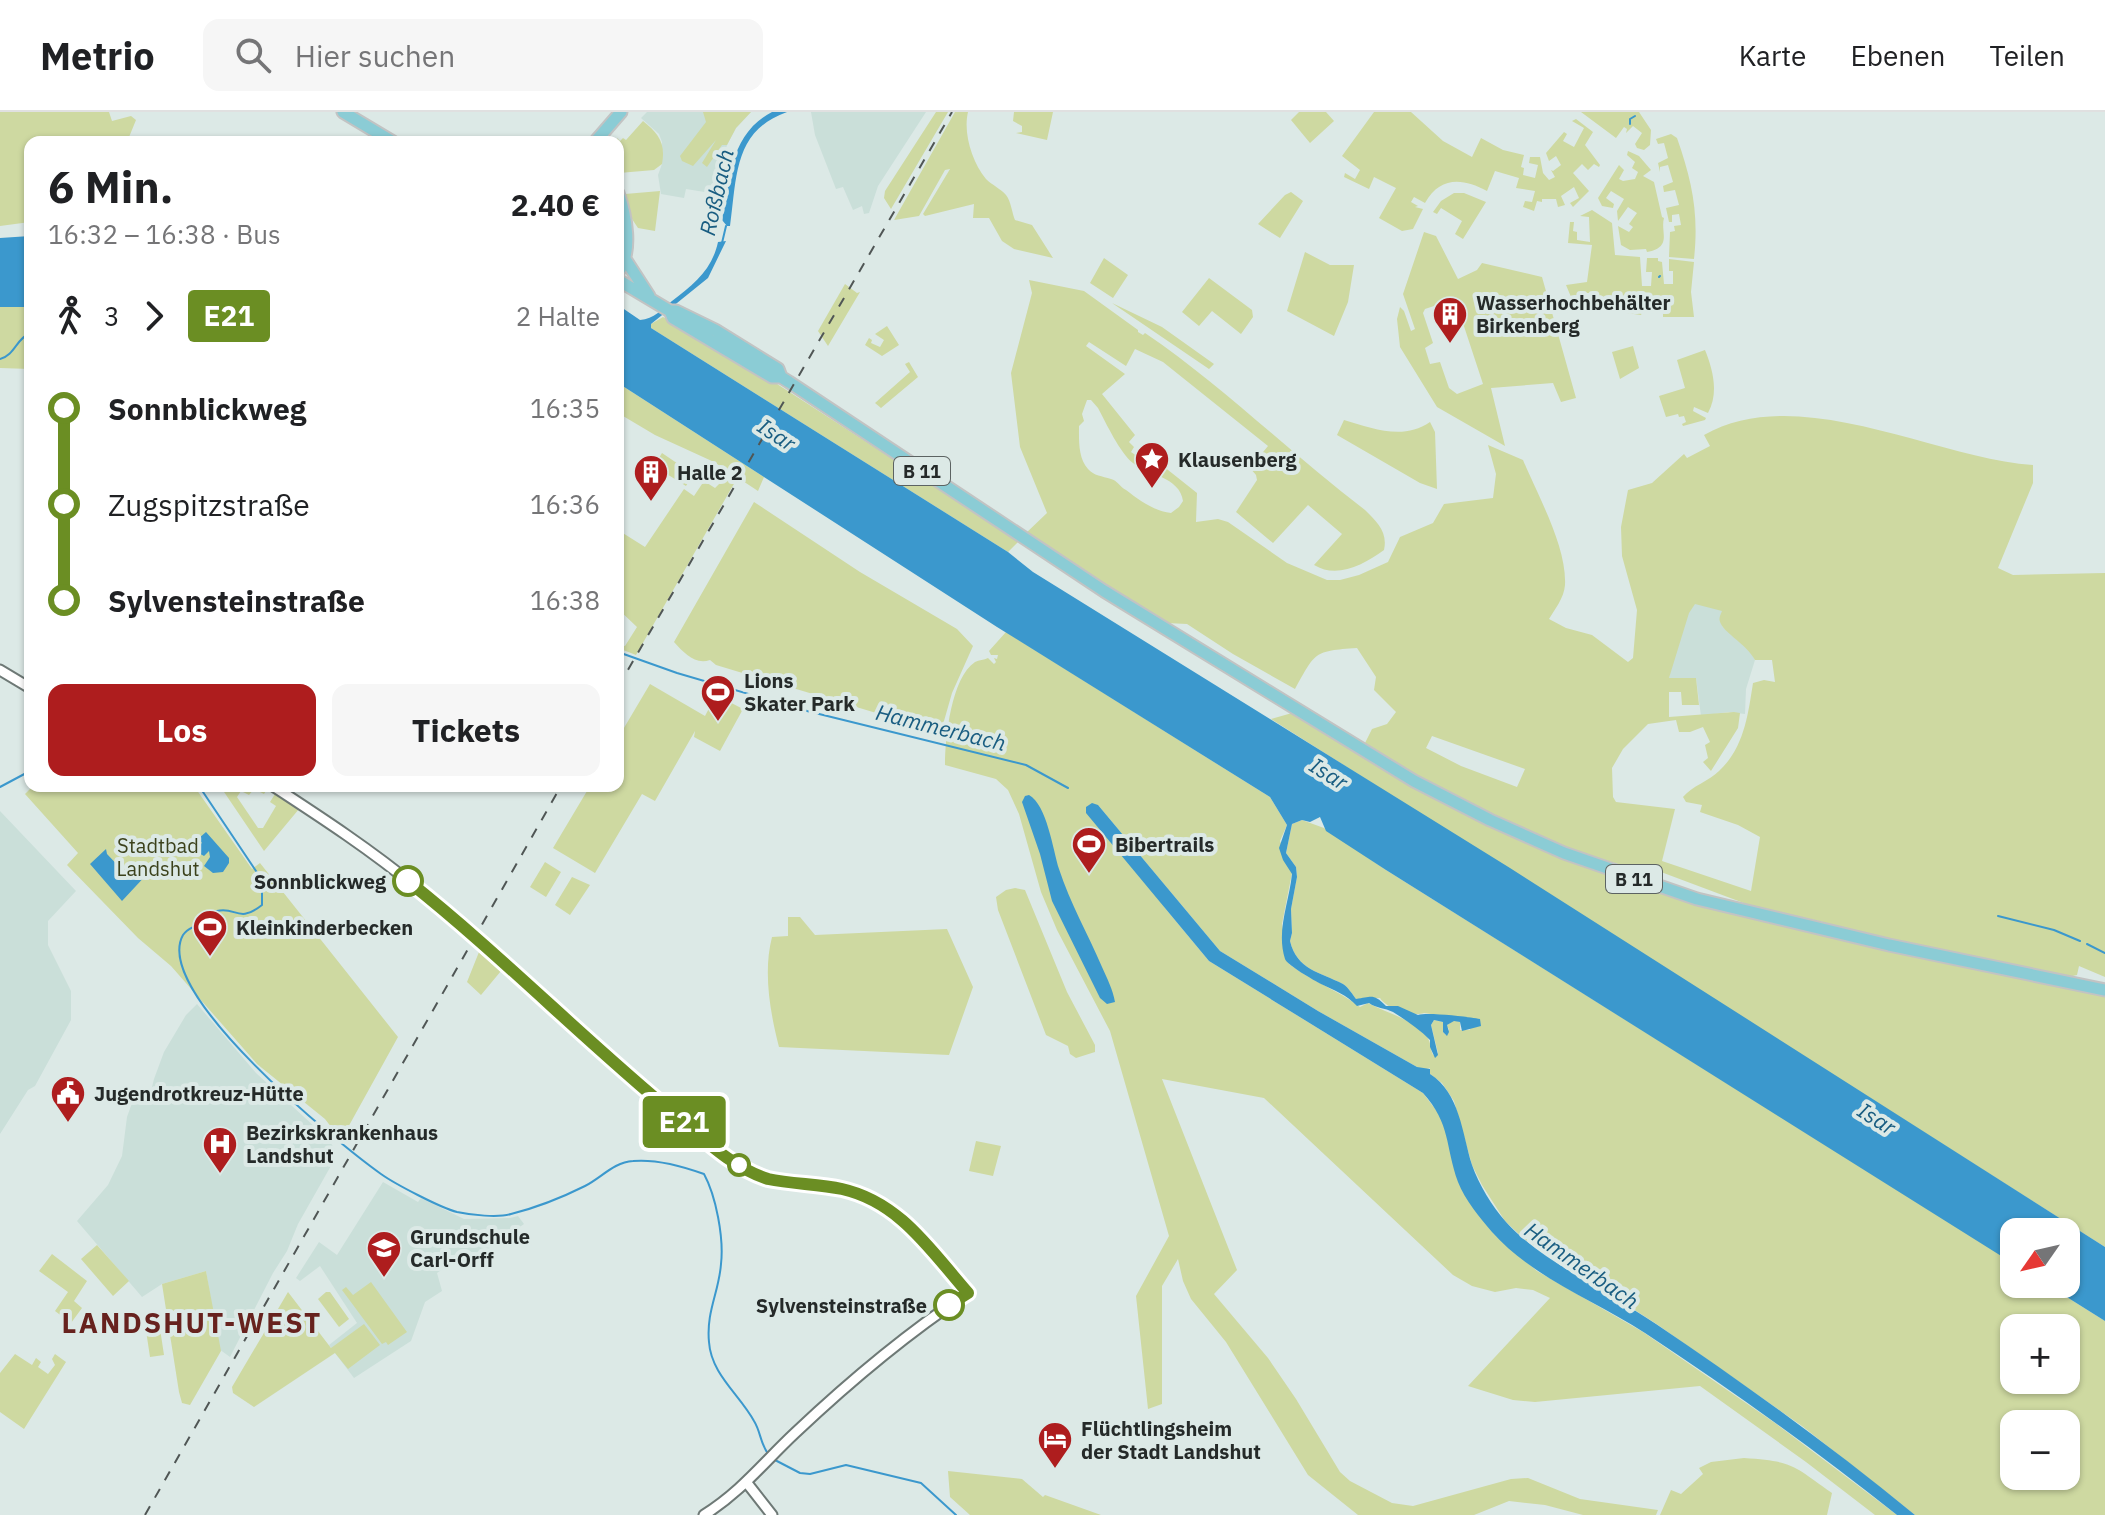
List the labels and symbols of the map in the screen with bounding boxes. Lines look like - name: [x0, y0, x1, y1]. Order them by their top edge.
- water label: Roßbach: [692, 146, 740, 238]
- place label: Wasserhochbehälter Birkenberg: [1476, 289, 1671, 339]
- building icon: Wasserhochbehälter Birkenberg: [1431, 295, 1469, 345]
- water label: Isar: [752, 411, 802, 458]
- place icon: Klausenberg: [1133, 440, 1171, 490]
- place label: Klausenberg: [1178, 446, 1298, 473]
- building icon: Halle 2: [632, 453, 670, 503]
- road number: B 11: [894, 457, 950, 485]
- place label: Halle 2: [677, 459, 743, 486]
- place label: Lions Skater Park: [744, 667, 855, 717]
- sports icon: Lions Skater Park: [699, 673, 737, 723]
- water label: Hammerbach: [873, 697, 1009, 757]
- water label: Isar: [1304, 750, 1354, 796]
- sports icon: Bibertrails: [1070, 825, 1108, 875]
- place label: Bibertrails: [1115, 831, 1214, 858]
- park label: Stadtbad Landshut: [116, 832, 200, 882]
- road number: B 11: [1606, 865, 1662, 893]
- marker: Sonnblickweg: [393, 866, 423, 896]
- place label: Sonnblickweg: [254, 868, 387, 895]
- sports icon: Kleinkinderbecken: [191, 908, 229, 958]
- place label: Kleinkinderbecken: [236, 914, 413, 941]
- public building icon: Jugendrotkreuz-Hütte: [49, 1074, 87, 1124]
- place label: Jugendrotkreuz-Hütte: [94, 1080, 304, 1107]
- water label: Isar: [1852, 1095, 1902, 1141]
- line badge: E21: [638, 1096, 730, 1148]
- place label: Bezirkskrankenhaus Landshut: [246, 1119, 438, 1169]
- hospital icon: Bezirkskrankenhaus Landshut: [201, 1125, 239, 1175]
- unlabelled marker: [728, 1154, 750, 1176]
- water label: Hammerbach: [1519, 1215, 1645, 1315]
- north arrow: [2000, 1218, 2080, 1298]
- place label: Grundschule Carl-Orff: [410, 1223, 530, 1273]
- school or university icon: Grundschule Carl-Orff: [365, 1229, 403, 1279]
- marker: Sylvensteinstraße: [934, 1290, 964, 1320]
- place label: Sylvensteinstraße: [756, 1292, 927, 1319]
- district label: LANDSHUT-WEST: [62, 1304, 322, 1341]
- place label: Flüchtlingsheim der Stadt Landshut: [1081, 1415, 1261, 1465]
- hotel icon: Flüchtlingsheim der Stadt Landshut: [1036, 1420, 1074, 1470]

